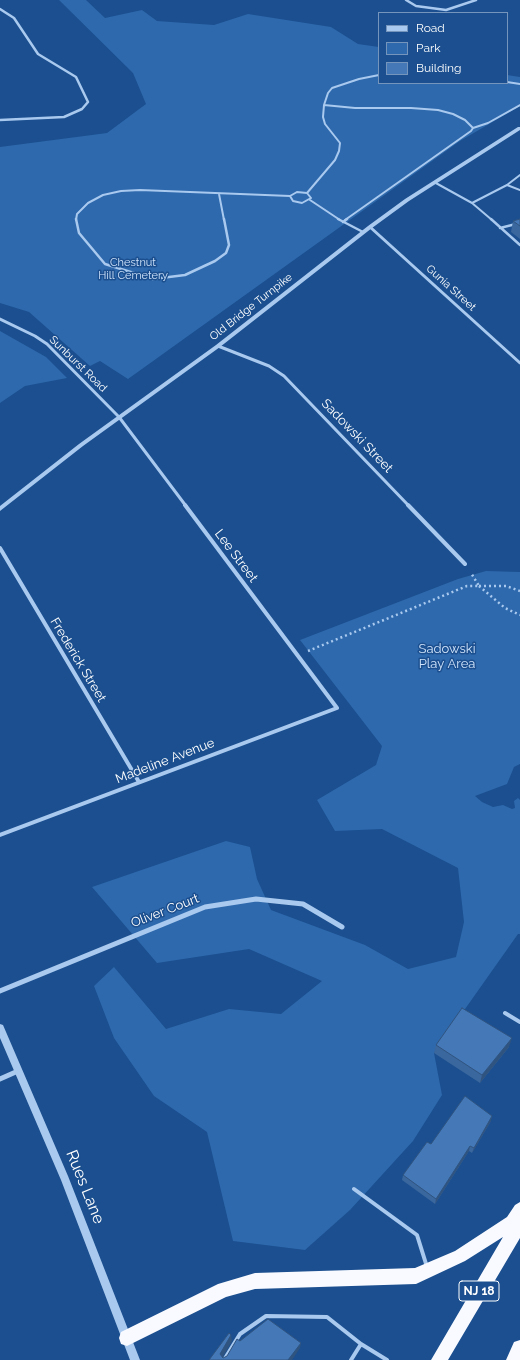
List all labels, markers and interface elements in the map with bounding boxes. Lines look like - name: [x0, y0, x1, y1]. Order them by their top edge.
- legend: [378, 12, 508, 84]
- text: Road: [416, 21, 445, 35]
- text: Park: [416, 41, 441, 55]
- text: Building: [416, 61, 462, 75]
- park label: Chestnut Hill Cemetery: [98, 256, 168, 282]
- street label: Gunia Street: [423, 262, 479, 314]
- street label: Old Bridge Turnpike: [207, 271, 295, 343]
- street label: Sunburst Road: [46, 333, 110, 395]
- street label: Sadowski Street: [318, 396, 396, 476]
- street label: Lee Street: [211, 527, 261, 585]
- street label: Frederick Street: [47, 615, 109, 705]
- park label: Sadowski Play Area: [419, 641, 475, 672]
- street label: Madeline Avenue: [113, 735, 217, 787]
- street label: Oliver Court: [129, 891, 201, 931]
- street label: Rues Lane: [62, 1147, 108, 1227]
- road number: NJ 18: [459, 1281, 499, 1301]

